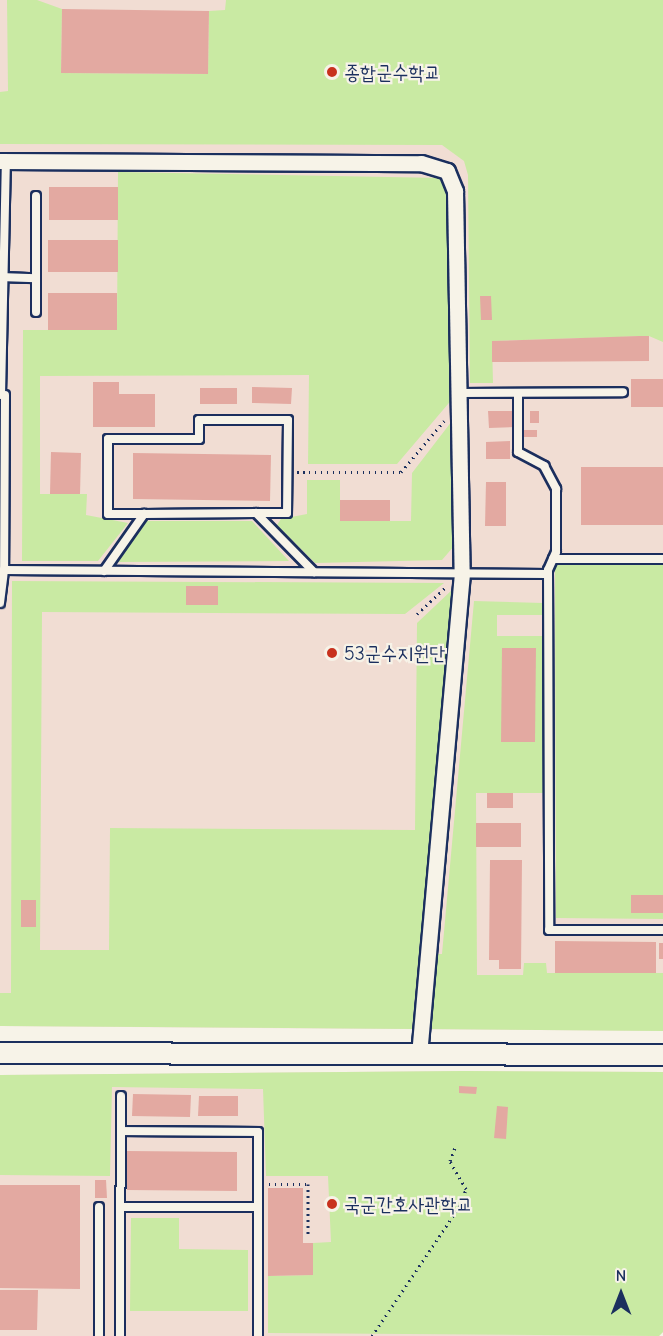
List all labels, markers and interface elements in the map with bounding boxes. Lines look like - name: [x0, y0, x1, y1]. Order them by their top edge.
- place label: 종합군수학교: [344, 60, 441, 84]
- marker: 종합군수학교: [325, 65, 339, 79]
- place label: 53군수지원단: [344, 641, 445, 665]
- marker: 53군수지원단: [325, 646, 339, 660]
- place label: 국군간호사관학교: [344, 1192, 473, 1216]
- marker: 국군간호사관학교: [325, 1197, 339, 1211]
- north arrow: [591, 1264, 651, 1324]
- text: N: [616, 1267, 626, 1285]

